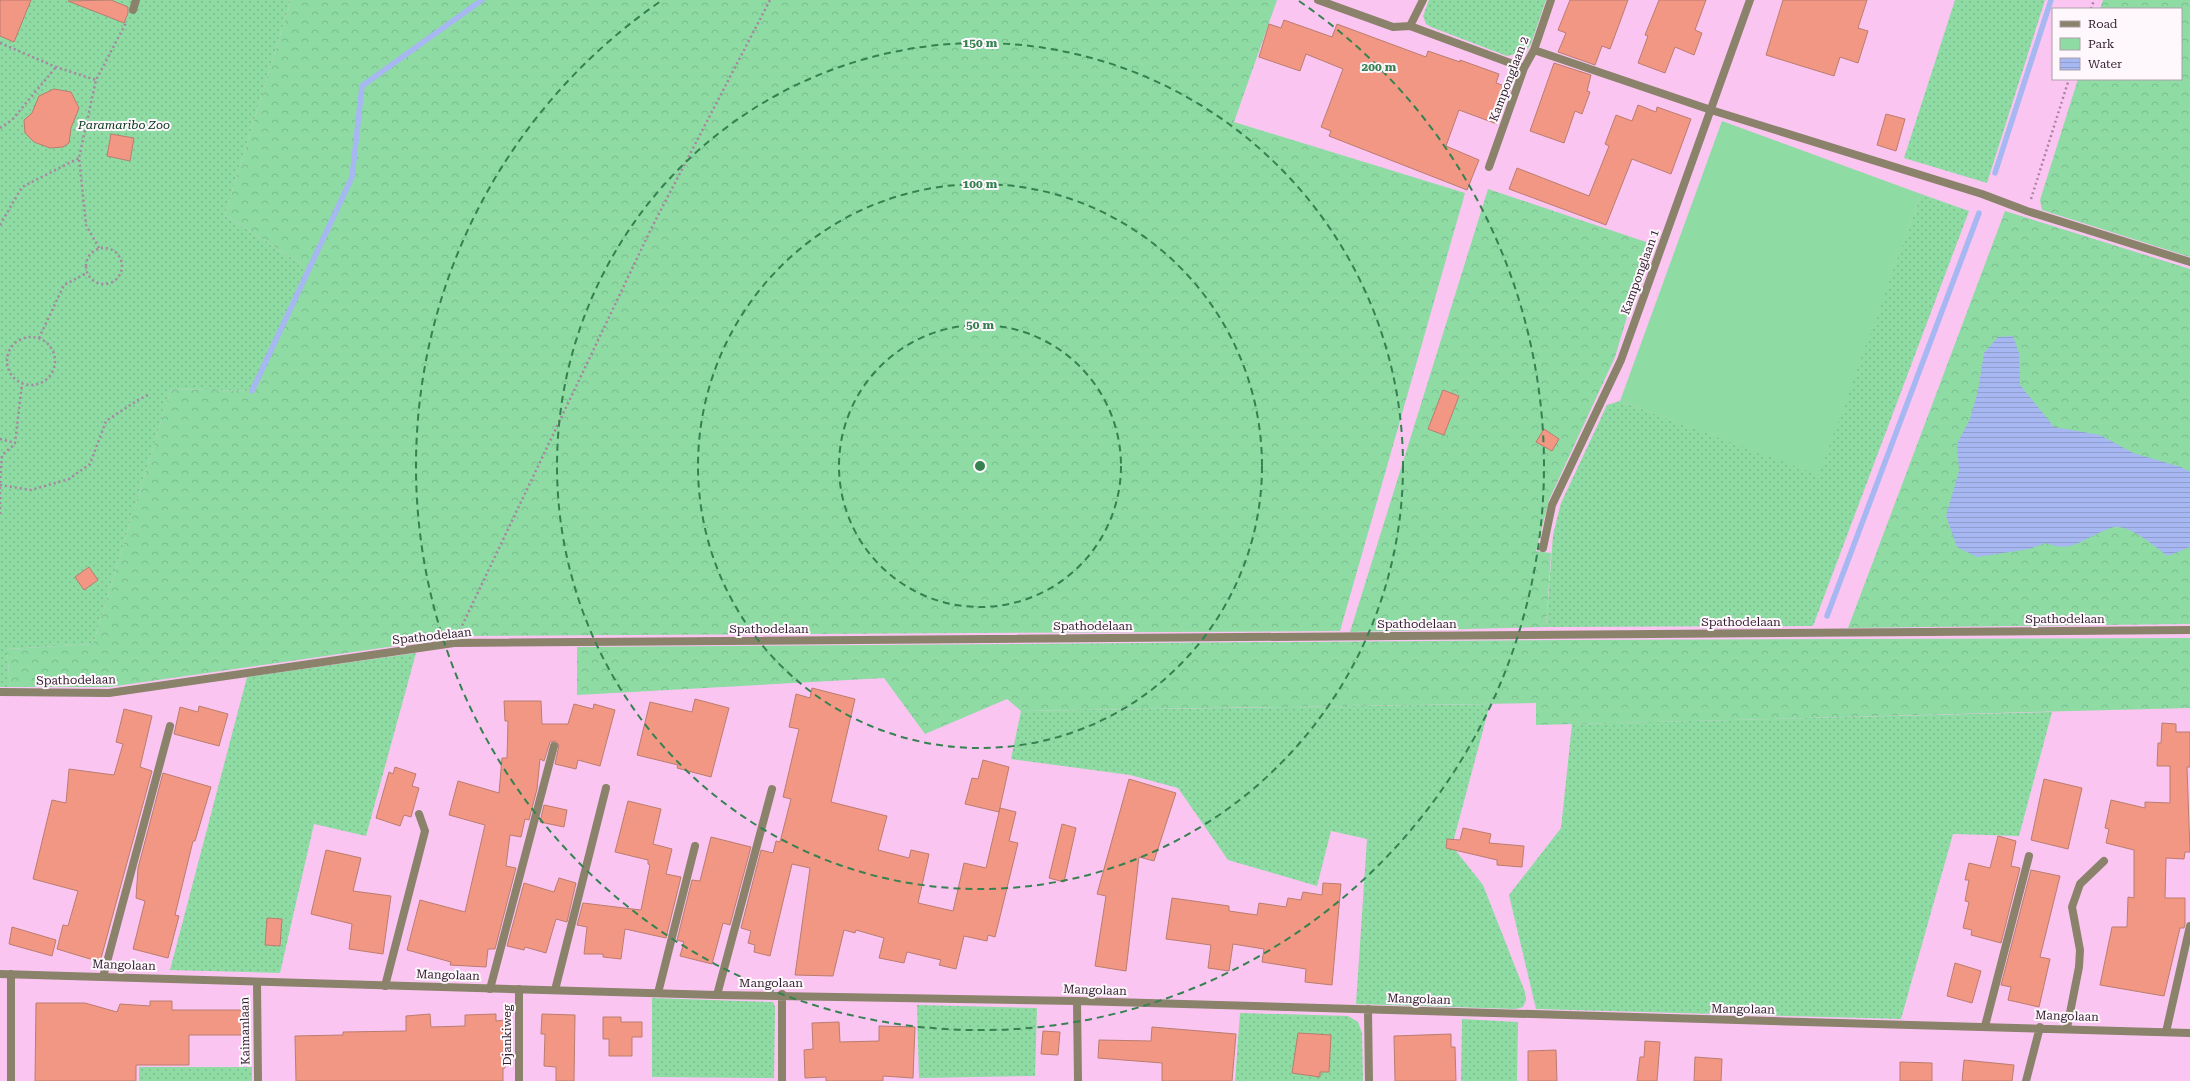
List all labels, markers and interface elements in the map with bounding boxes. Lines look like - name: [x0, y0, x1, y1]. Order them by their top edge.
- legend: [2052, 8, 2182, 80]
- text: Road: [2088, 17, 2118, 31]
- street label: Kamponglaan 2: [1486, 34, 1532, 123]
- text: 150 m: [963, 36, 998, 50]
- text: Park: [2088, 37, 2115, 51]
- text: Water: [2088, 57, 2122, 71]
- text: 200 m: [1362, 60, 1397, 74]
- park label: Paramaribo Zoo: [77, 118, 170, 132]
- text: 100 m: [963, 177, 998, 191]
- street label: Kamponglaan 1: [1618, 227, 1662, 317]
- text: 50 m: [966, 318, 994, 332]
- centre of rings: [973, 459, 987, 473]
- street label: Spathodelaan: [2025, 612, 2105, 626]
- street label: Spathodelaan: [1701, 615, 1781, 629]
- street label: Spathodelaan: [1377, 617, 1457, 631]
- street label: Spathodelaan: [1053, 619, 1133, 633]
- street label: Spathodelaan: [729, 622, 809, 636]
- street label: Spathodelaan: [392, 625, 473, 647]
- street label: Spathodelaan: [36, 672, 116, 688]
- street label: Mangolaan: [92, 957, 156, 973]
- street label: Mangolaan: [416, 967, 480, 983]
- street label: Mangolaan: [739, 976, 803, 990]
- street label: Mangolaan: [1063, 982, 1127, 998]
- street label: Mangolaan: [1387, 991, 1451, 1007]
- street label: Kaimanlaan: [237, 997, 253, 1065]
- street label: Mangolaan: [1711, 1001, 1775, 1017]
- street label: Djankiweg: [500, 1004, 514, 1066]
- street label: Mangolaan: [2035, 1008, 2099, 1024]

